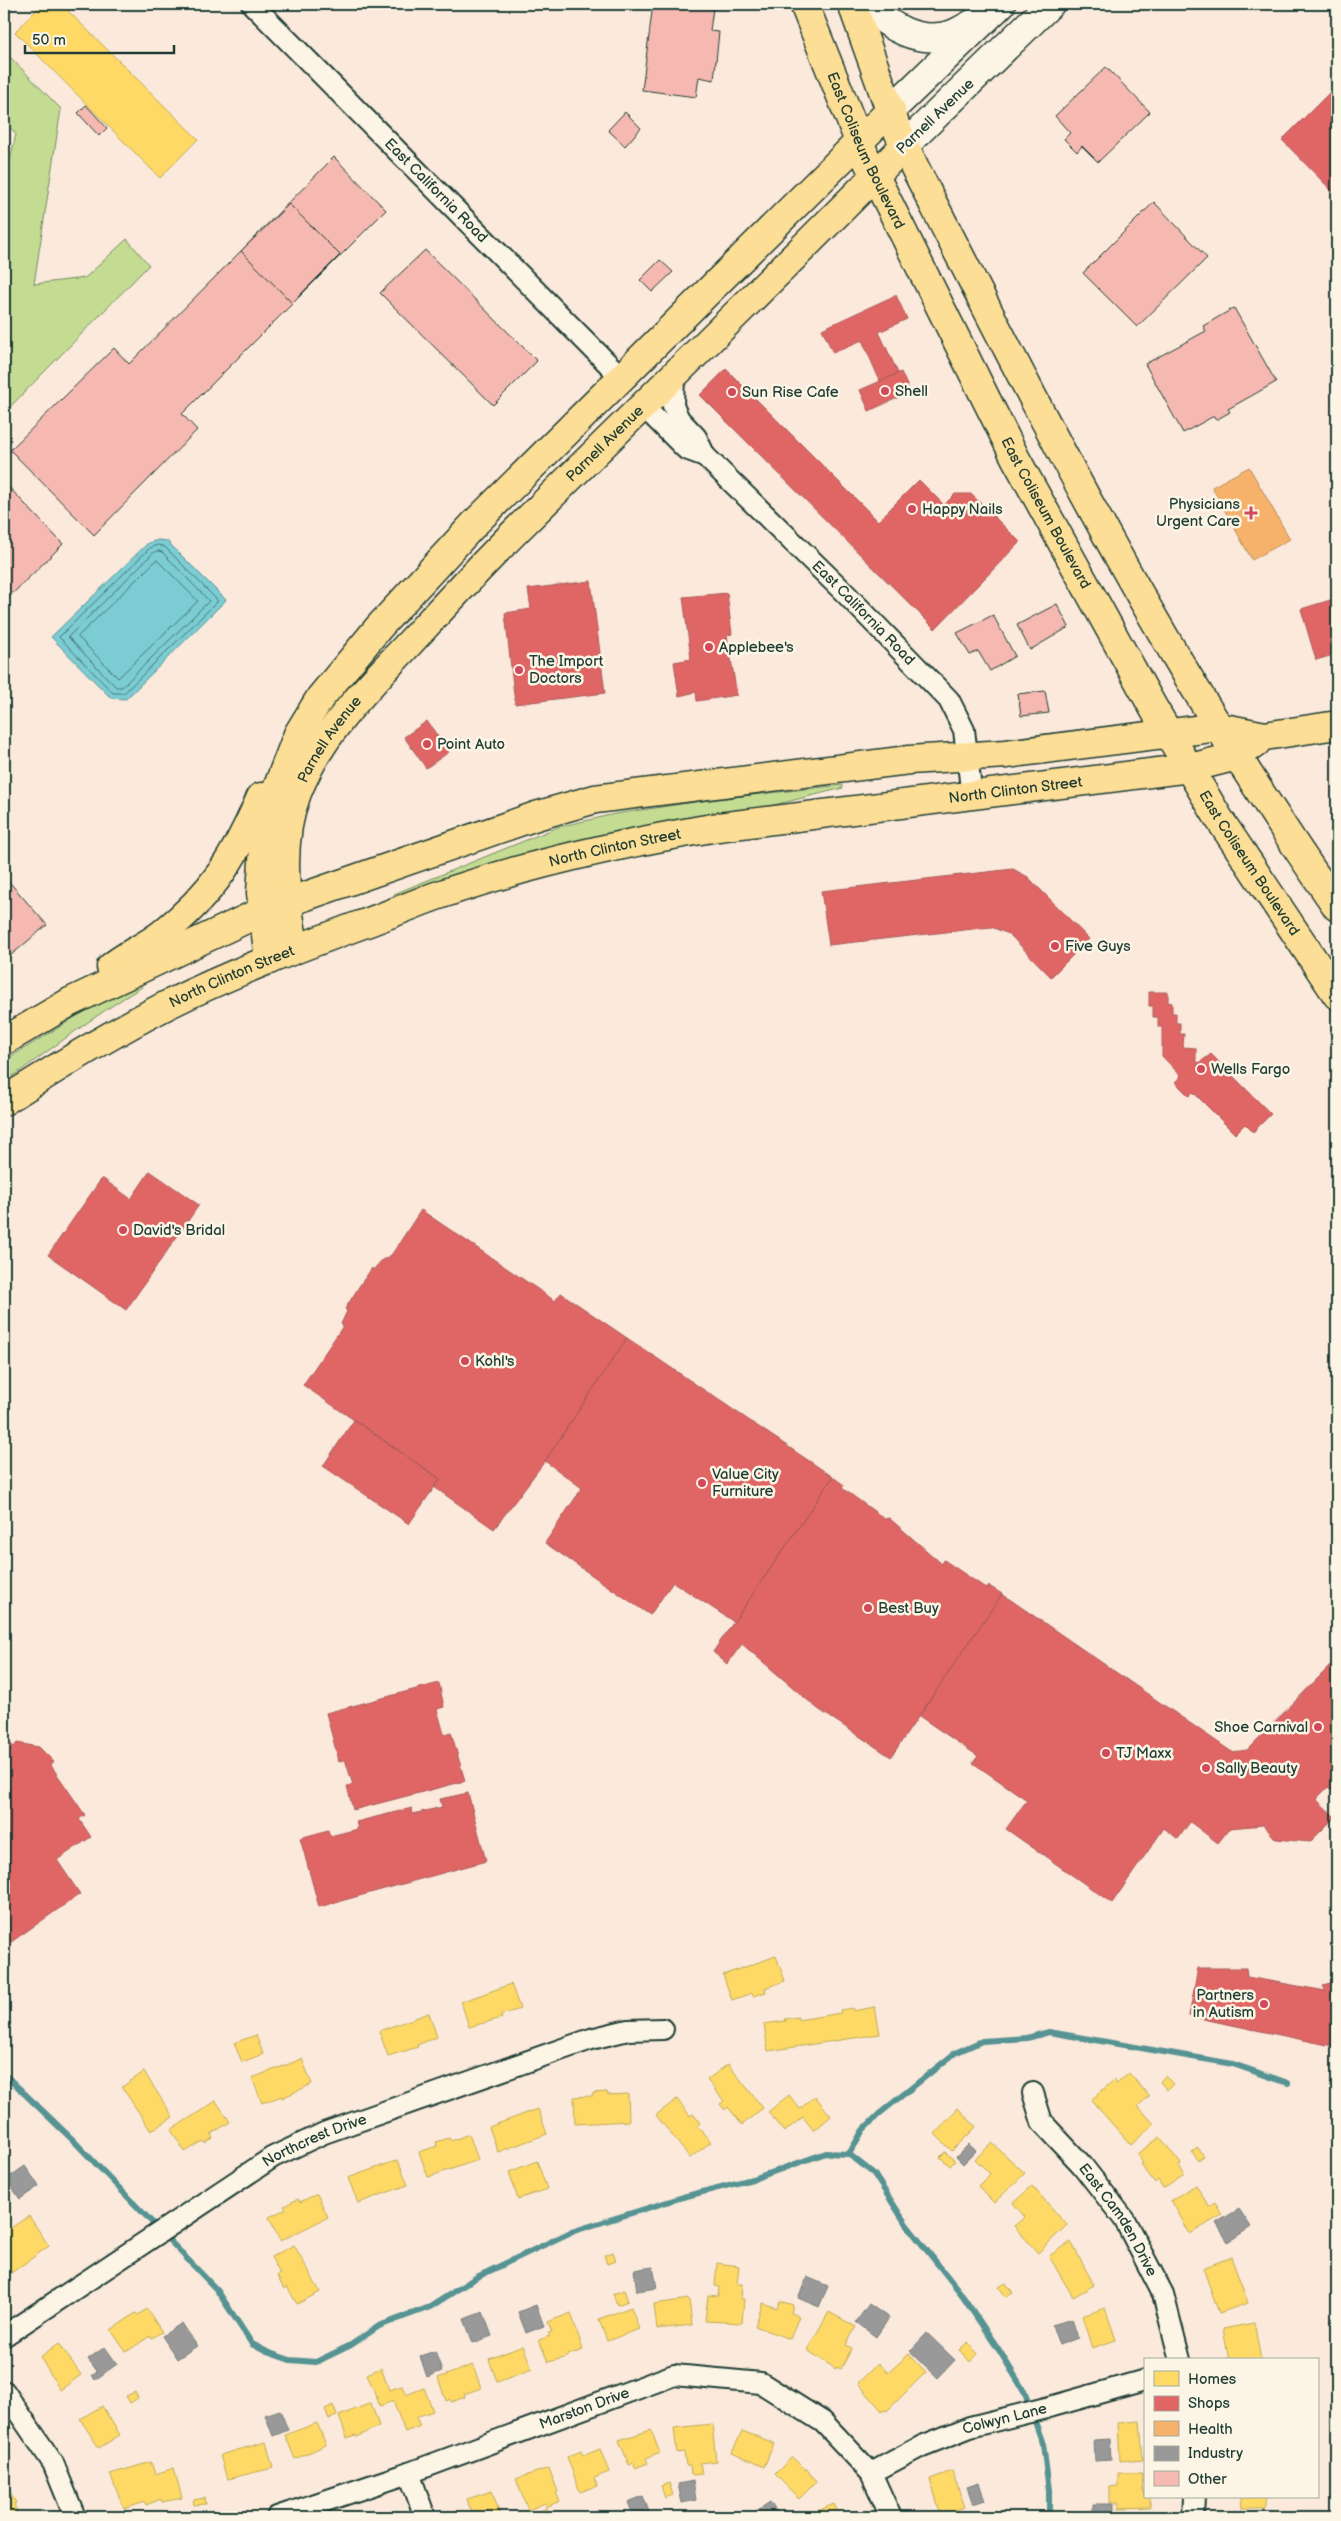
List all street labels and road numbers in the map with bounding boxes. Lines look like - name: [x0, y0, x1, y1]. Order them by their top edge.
- street label: East Coliseum Boulevard: [822, 69, 909, 232]
- street label: Parnell Avenue: [892, 74, 978, 158]
- street label: East California Road: [380, 134, 492, 247]
- street label: Parnell Avenue: [562, 401, 648, 486]
- street label: East Coliseum Boulevard: [997, 434, 1095, 592]
- street label: East California Road: [807, 557, 919, 669]
- street label: Parnell Avenue: [294, 692, 366, 786]
- street label: North Clinton Street: [948, 772, 1084, 808]
- street label: East Coliseum Boulevard: [1194, 787, 1304, 939]
- street label: North Clinton Street: [547, 825, 683, 872]
- street label: North Clinton Street: [166, 941, 298, 1012]
- street label: Northcrest Drive: [259, 2110, 369, 2171]
- street label: East Camden Drive: [1074, 2160, 1161, 2280]
- street label: Marston Drive: [537, 2383, 632, 2434]
- street label: Colwyn Lane: [960, 2399, 1049, 2439]

